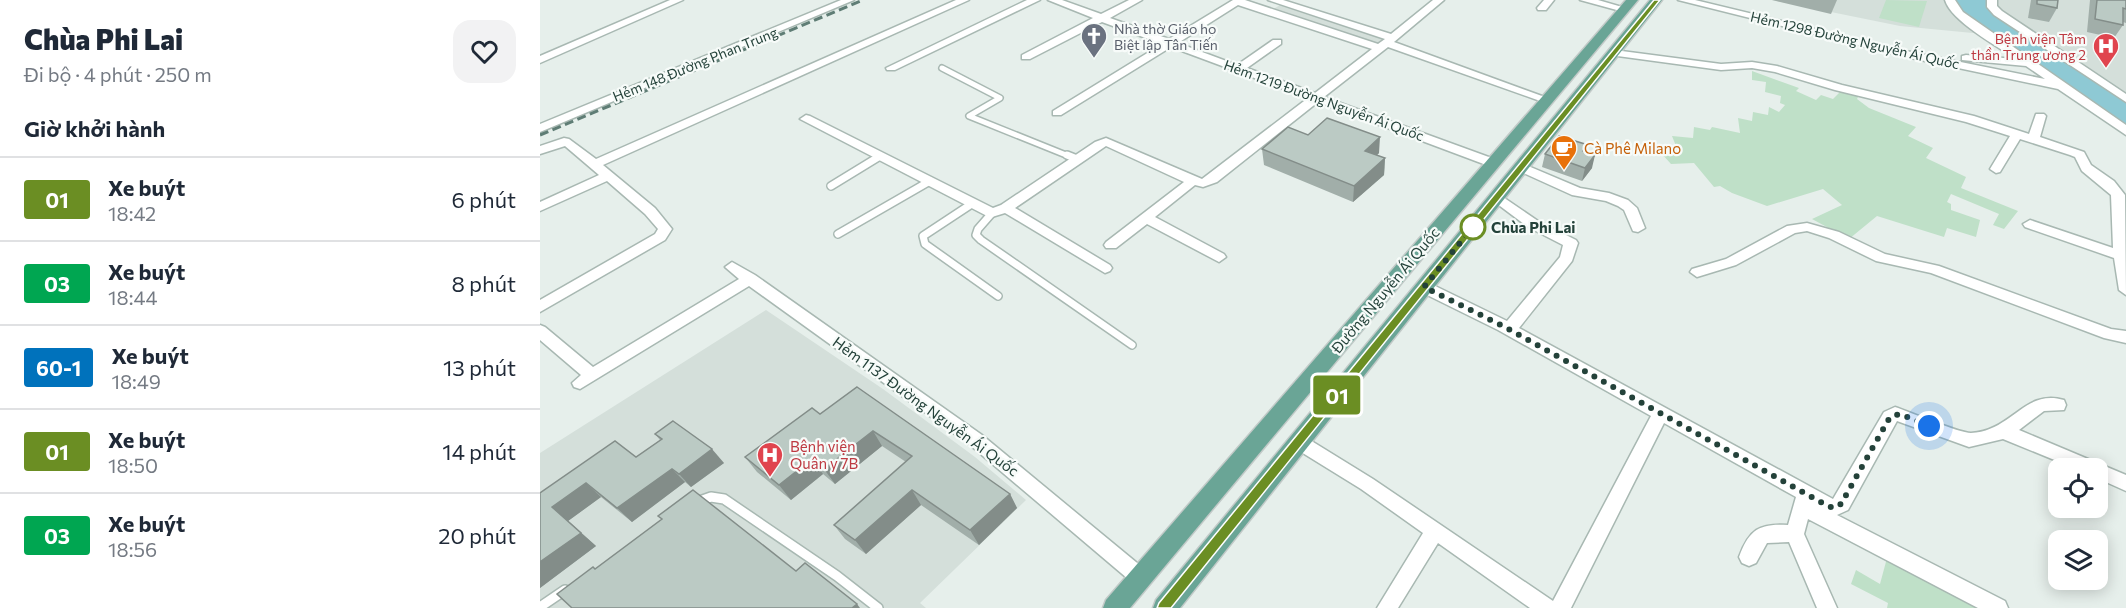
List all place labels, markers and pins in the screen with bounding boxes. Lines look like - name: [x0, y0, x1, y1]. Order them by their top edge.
- place label: Nhà thờ Giáo họ Biệt lập Tân Tiến: [1114, 20, 1218, 53]
- church icon: Nhà thờ Giáo họ Biệt lập Tân Tiến: [1079, 21, 1109, 59]
- place label: Bệnh viện Tâm thần Trung ương 2: [1971, 30, 2086, 63]
- hospital icon: Bệnh viện Tâm thần Trung ương 2: [2091, 31, 2121, 69]
- cafe icon: Cà Phê Milano: [1549, 133, 1579, 171]
- place label: Cà Phê Milano: [1584, 139, 1681, 157]
- marker: Chùa Phi Lai: [1460, 214, 1486, 240]
- place label: Chùa Phi Lai: [1491, 218, 1576, 236]
- place label: Bệnh viện Quân y 7B: [790, 437, 858, 472]
- hospital icon: Bệnh viện Quân y 7B: [755, 440, 785, 478]

